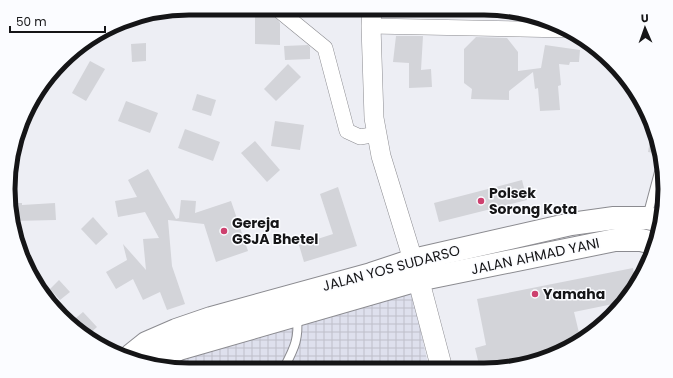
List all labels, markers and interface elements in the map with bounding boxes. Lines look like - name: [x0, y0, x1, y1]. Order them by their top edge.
- scale bar: [10, 8, 105, 34]
- north arrow: [625, 8, 665, 48]
- text: U: [640, 10, 649, 26]
- text: 50 m: [16, 13, 47, 30]
- place label: Polsek Sorong Kota: [489, 183, 577, 219]
- marker: Polsek Sorong Kota: [476, 196, 486, 206]
- place label: Gereja GSJA Bhetel: [232, 213, 318, 249]
- marker: Gereja GSJA Bhetel: [219, 226, 229, 236]
- street label: JALAN AHMAD YANI: [469, 233, 601, 279]
- street label: JALAN YOS SUDARSO: [320, 240, 462, 296]
- place label: Yamaha: [543, 284, 605, 304]
- marker: Yamaha: [530, 289, 540, 299]

